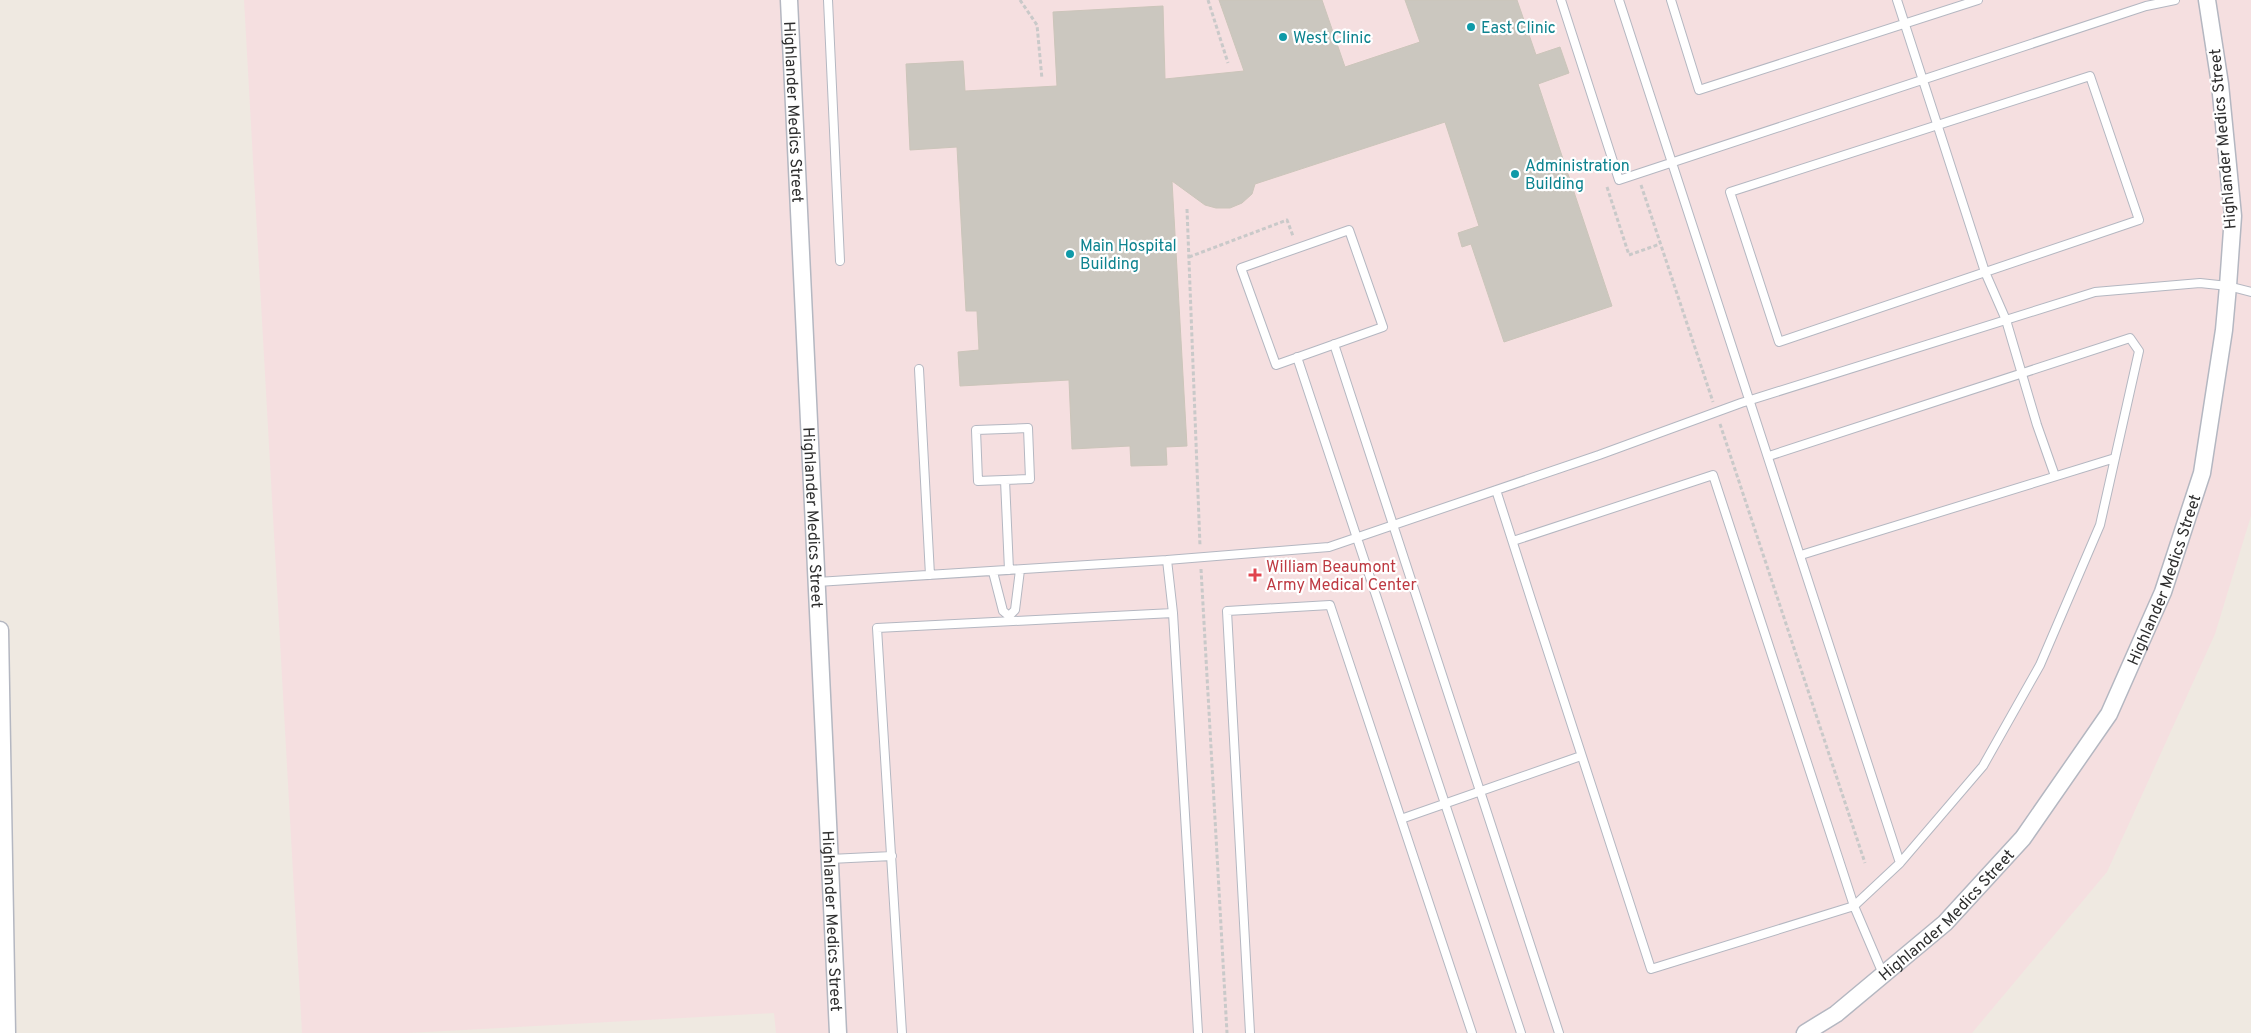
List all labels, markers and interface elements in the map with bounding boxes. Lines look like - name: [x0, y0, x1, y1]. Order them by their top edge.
- place label: East Clinic: [1481, 19, 1556, 39]
- street label: Highlander Medics Street: [778, 21, 807, 203]
- marker: East Clinic: [1465, 21, 1477, 33]
- place label: West Clinic: [1293, 29, 1371, 49]
- marker: West Clinic: [1277, 31, 1289, 43]
- street label: Highlander Medics Street: [2206, 48, 2242, 230]
- place label: Administration Building: [1525, 157, 1630, 195]
- marker: Administration Building: [1509, 168, 1521, 180]
- place label: Main Hospital Building: [1080, 237, 1177, 275]
- marker: Main Hospital Building: [1064, 248, 1076, 260]
- street label: Highlander Medics Street: [797, 426, 826, 609]
- street label: Highlander Medics Street: [2124, 492, 2206, 669]
- place label: William Beaumont Army Medical Center: [1266, 558, 1417, 596]
- marker: William Beaumont Army Medical Center: [1248, 568, 1262, 582]
- street label: Highlander Medics Street: [816, 830, 845, 1012]
- street label: Highlander Medics Street: [1875, 846, 2020, 986]

